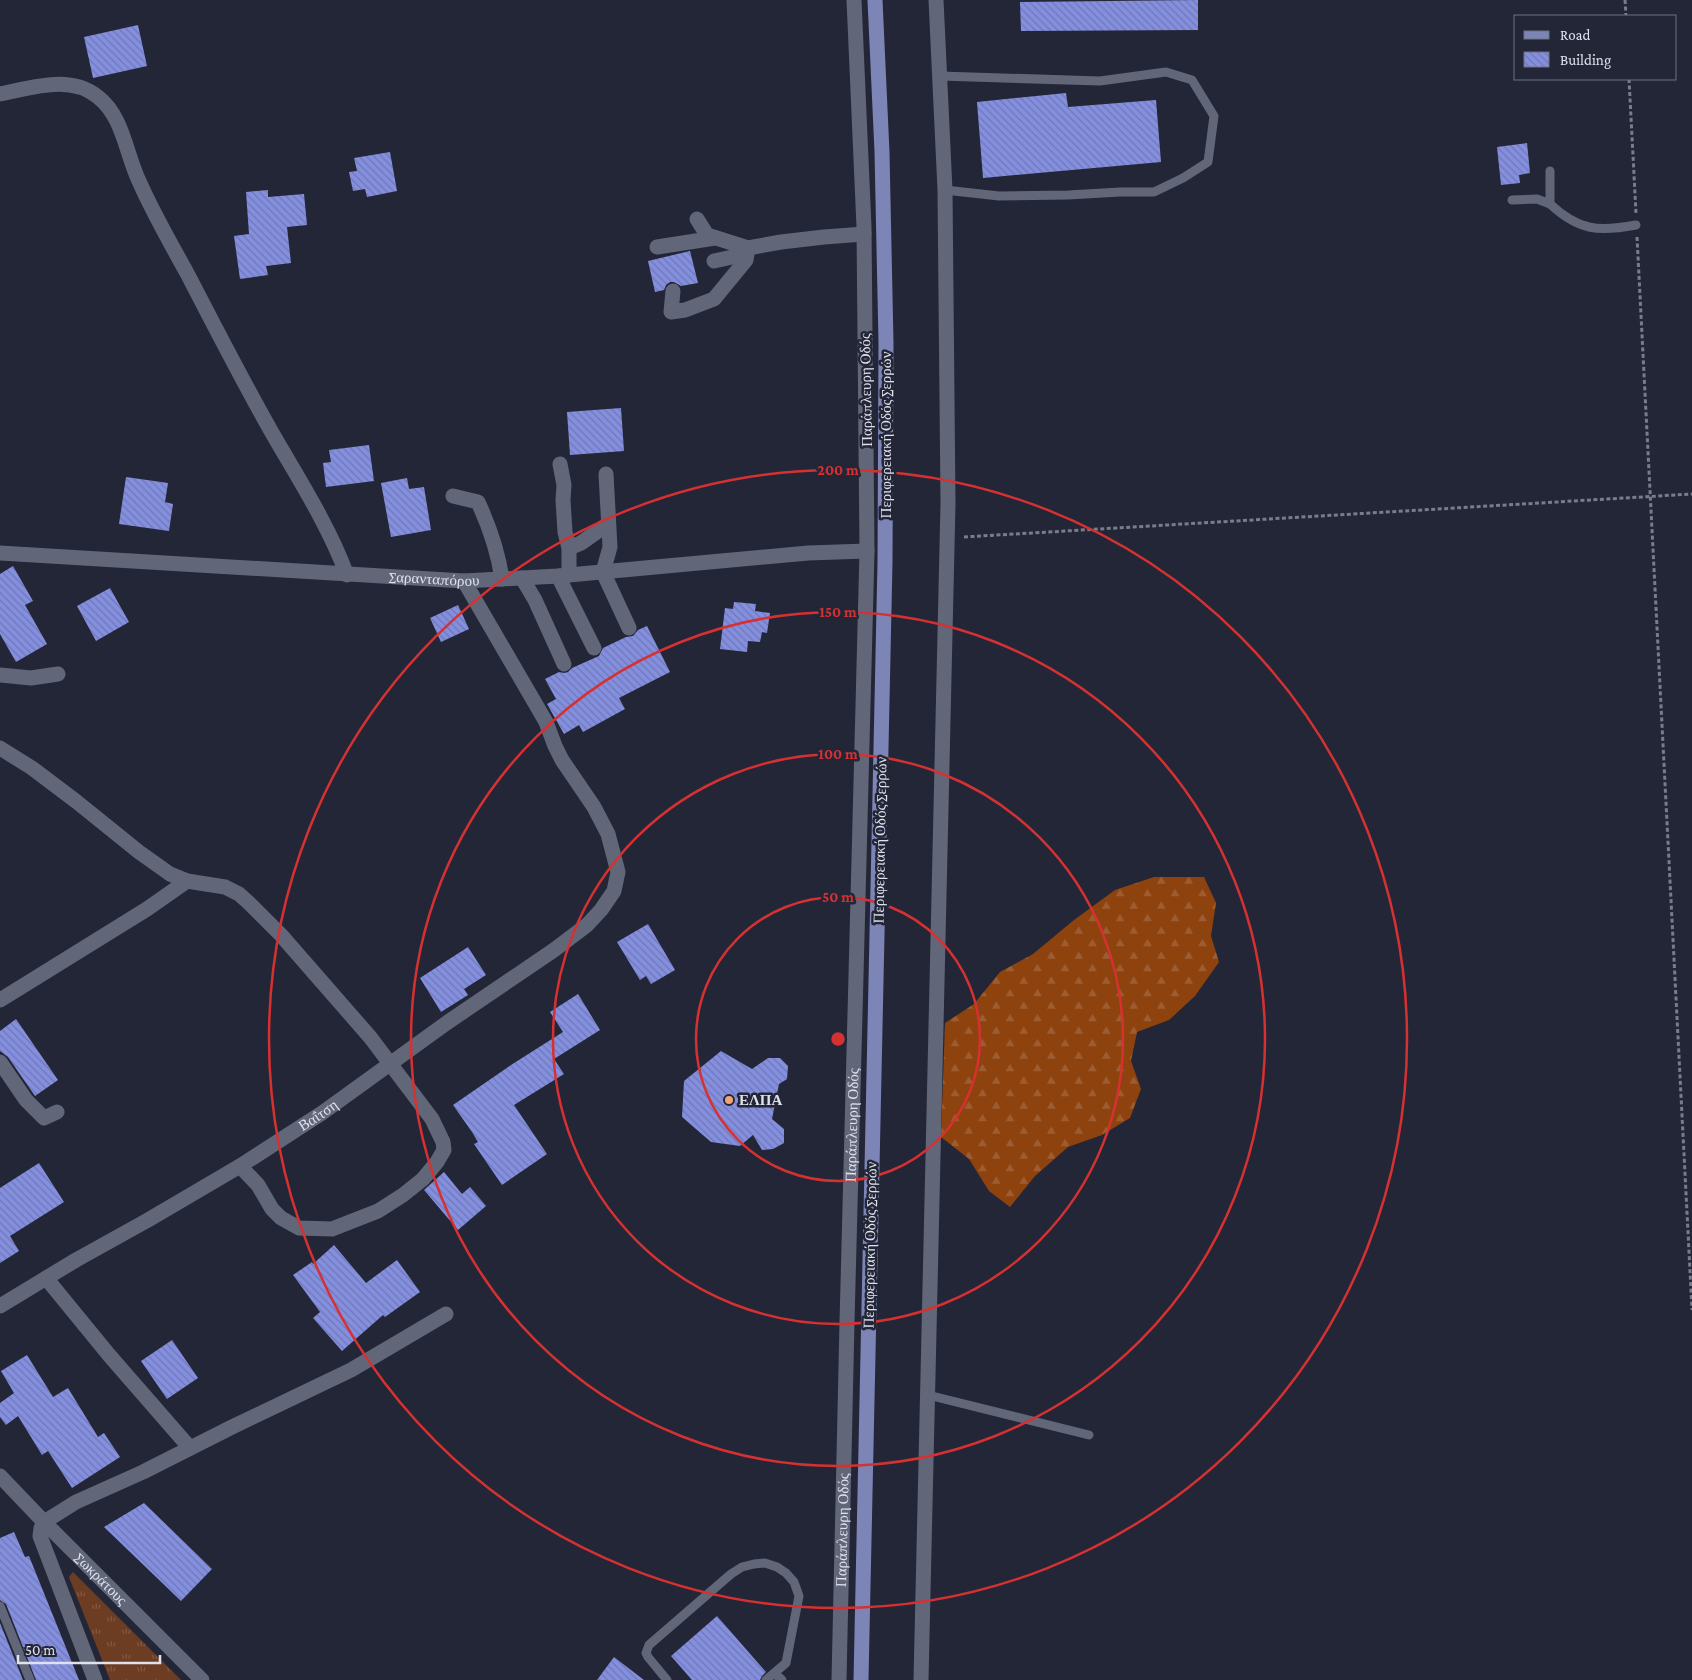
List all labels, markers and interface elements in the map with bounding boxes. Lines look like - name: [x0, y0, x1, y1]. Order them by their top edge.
- legend: [1514, 15, 1677, 80]
- text: Road: [1560, 27, 1591, 43]
- text: Building: [1560, 52, 1611, 69]
- street label: Παράπλευρη Οδός: [857, 333, 875, 447]
- street label: Περιφερειακή Οδός Σερρών: [878, 351, 894, 518]
- text: 200 m: [817, 462, 859, 478]
- street label: Σαρανταπόρου: [389, 568, 480, 589]
- text: 150 m: [819, 604, 857, 620]
- text: 100 m: [818, 746, 858, 762]
- street label: Περιφερειακή Οδός Σερρών: [871, 756, 889, 924]
- text: 50 m: [822, 889, 854, 905]
- centre of rings: [829, 1030, 847, 1048]
- street label: Παράπλευρη Οδός: [843, 1068, 862, 1182]
- place label: ΕΛΠΑ: [739, 1092, 782, 1108]
- marker: ΕΛΠΑ: [723, 1094, 735, 1106]
- street label: Βαΐτση: [295, 1096, 341, 1134]
- street label: Περιφερειακή Οδός Σερρών: [861, 1161, 879, 1329]
- street label: Παράπλευρη Οδός: [833, 1473, 852, 1587]
- street label: Σωκράτους: [71, 1549, 130, 1608]
- scale bar: [18, 1632, 160, 1664]
- text: 50 m: [25, 1642, 55, 1658]

